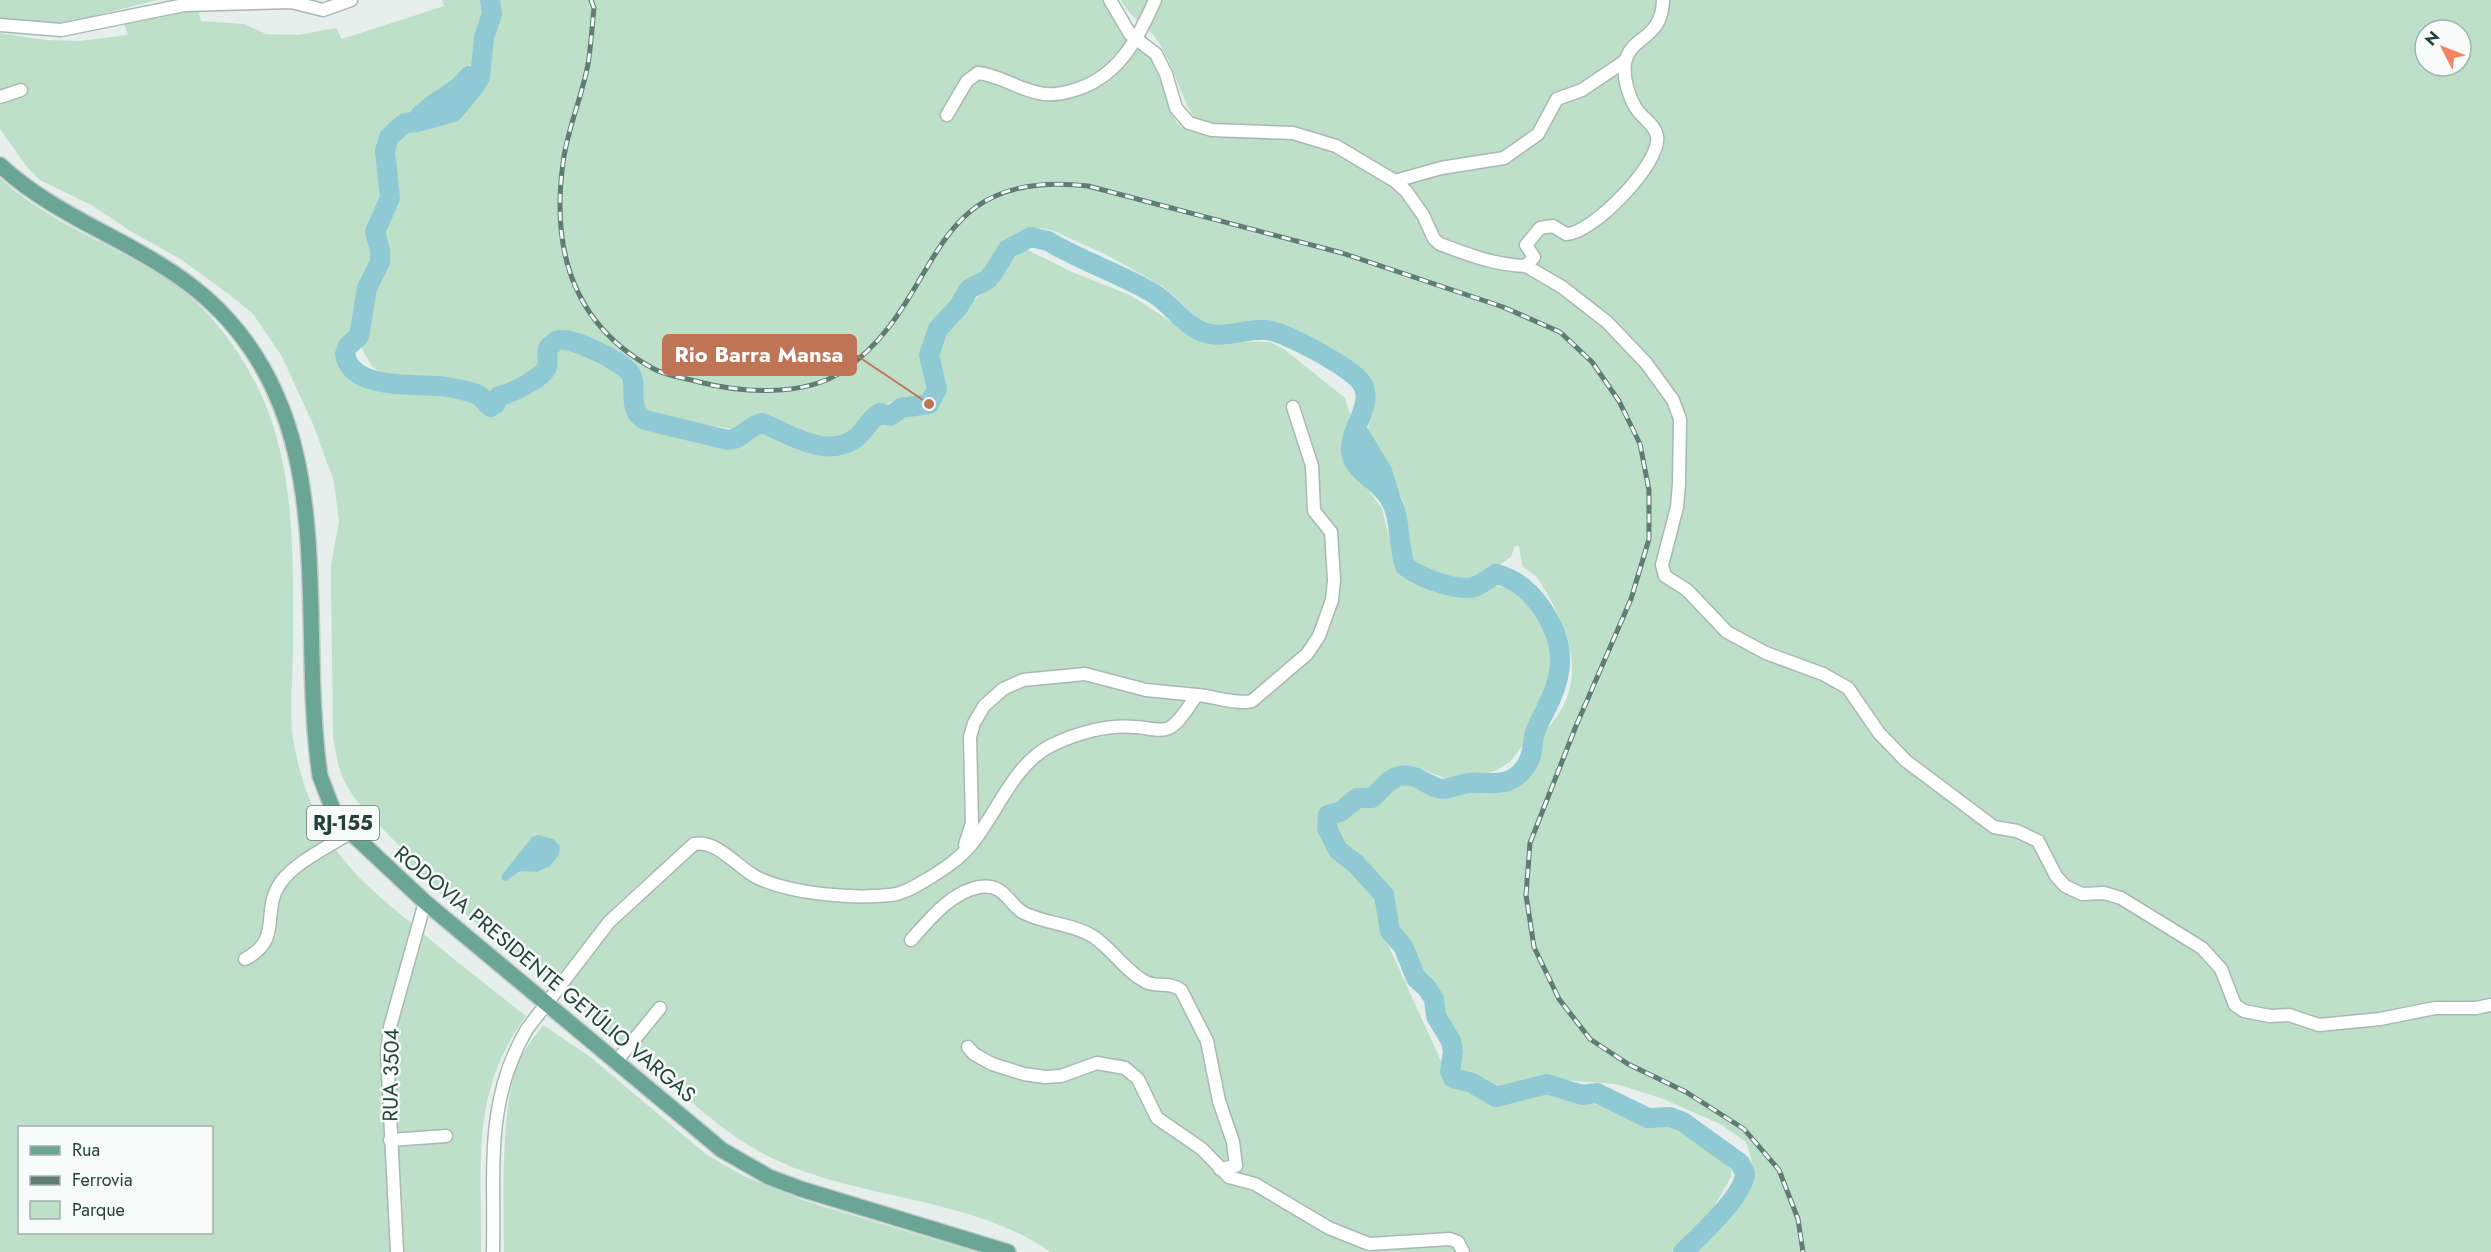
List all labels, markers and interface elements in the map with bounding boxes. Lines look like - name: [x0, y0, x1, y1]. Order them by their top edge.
- north arrow: [2413, 18, 2473, 78]
- text: N: [2419, 26, 2445, 51]
- callout: Rio Barra Mansa: [663, 335, 856, 375]
- text: Rio Barra Mansa: [675, 338, 843, 370]
- road number: RJ-155: [307, 806, 379, 840]
- street label: RODOVIA PRESIDENTE GETÚLIO VARGAS: [388, 839, 702, 1109]
- street label: RUA 3504: [375, 1028, 407, 1122]
- legend: [18, 1126, 213, 1234]
- text: Rua: [72, 1137, 100, 1163]
- text: Ferrovia: [72, 1167, 133, 1193]
- text: Parque: [72, 1197, 125, 1223]

